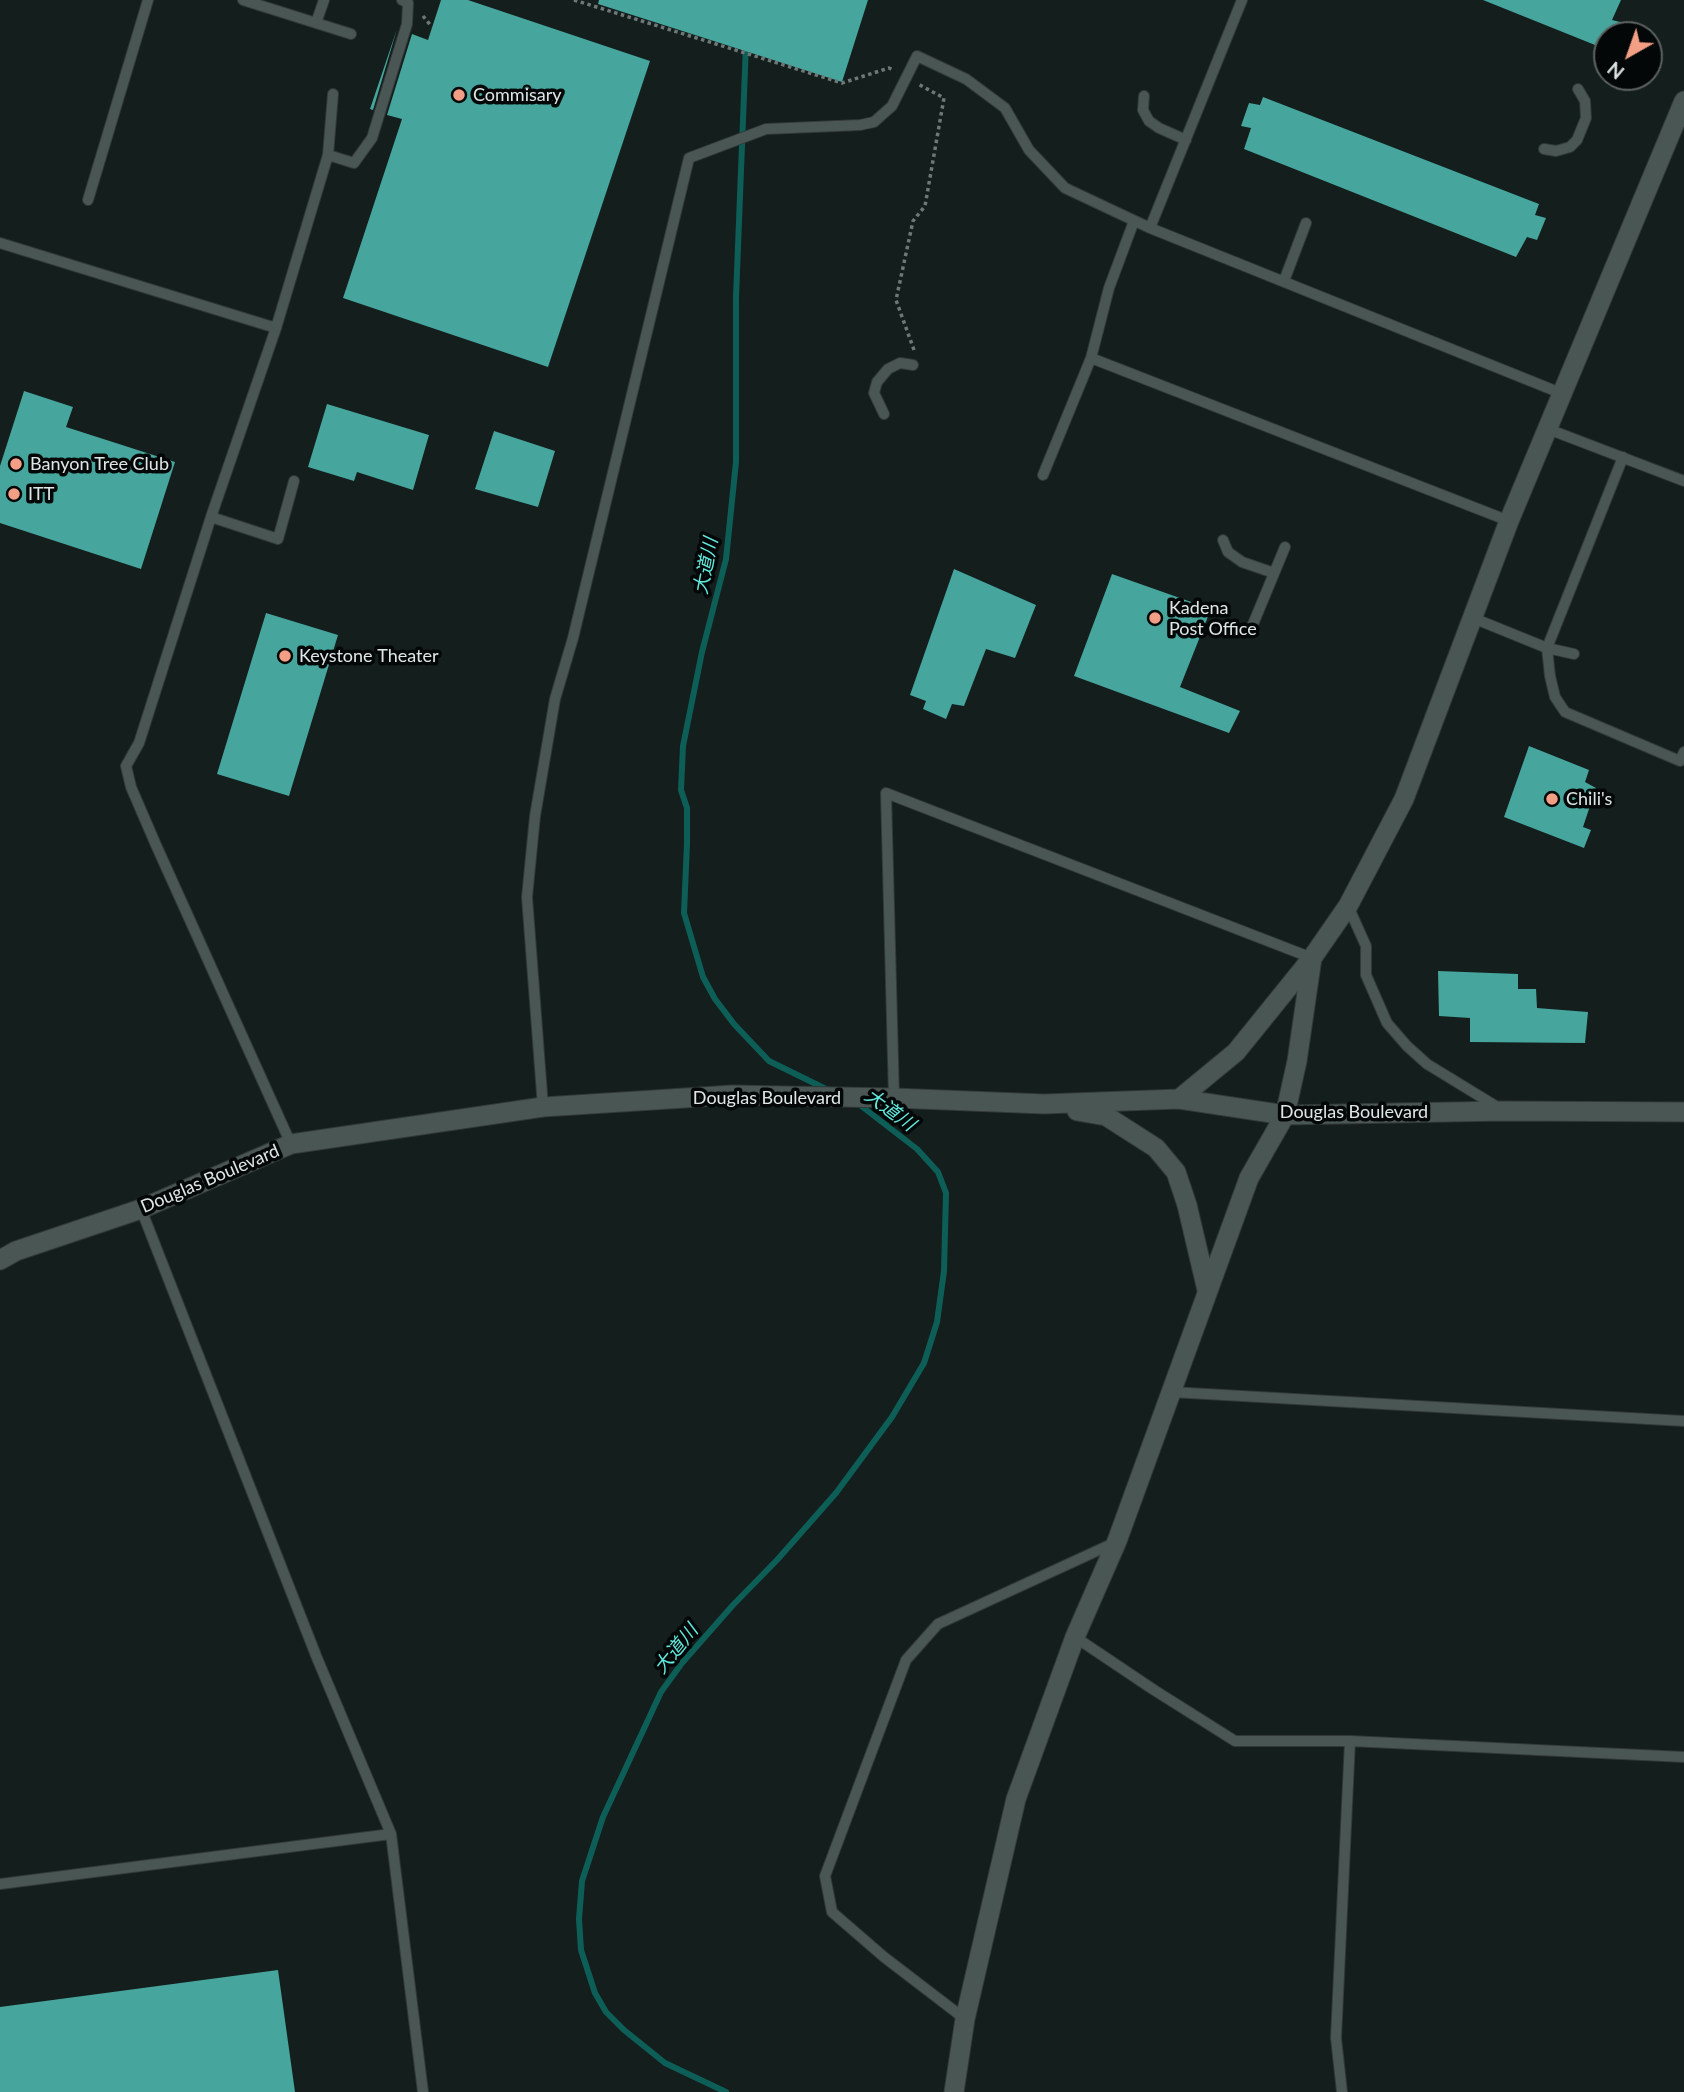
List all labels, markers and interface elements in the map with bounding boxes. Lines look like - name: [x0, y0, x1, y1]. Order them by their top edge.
- north arrow: [1593, 21, 1663, 91]
- text: N: [1602, 57, 1628, 84]
- place label: Commisary: [473, 84, 562, 106]
- marker: Commisary: [451, 87, 467, 103]
- place label: Banyon Tree Club: [30, 453, 169, 475]
- marker: Banyon Tree Club: [8, 456, 24, 472]
- place label: ITT: [28, 483, 54, 505]
- marker: ITT: [6, 486, 22, 502]
- water label: 大道川: [689, 536, 723, 596]
- place label: Kadena Post Office: [1169, 597, 1257, 640]
- marker: Kadena Post Office: [1147, 610, 1163, 626]
- place label: Keystone Theater: [299, 645, 439, 667]
- marker: Keystone Theater: [277, 648, 293, 664]
- place label: Chili's: [1566, 788, 1612, 810]
- marker: Chili's: [1544, 791, 1560, 807]
- water label: 大道川: [860, 1084, 920, 1136]
- street label: Douglas Boulevard: [693, 1087, 841, 1109]
- street label: Douglas Boulevard: [1280, 1101, 1428, 1123]
- street label: Douglas Boulevard: [137, 1140, 283, 1218]
- water label: 大道川: [649, 1620, 703, 1678]

